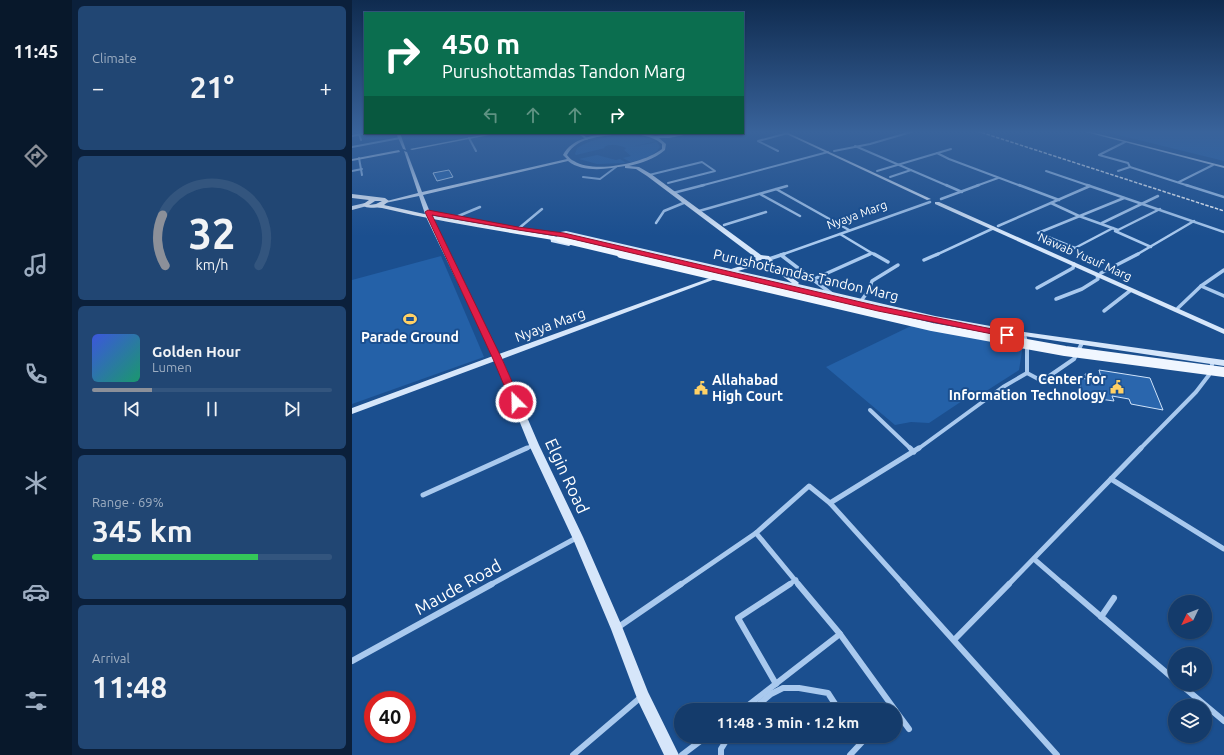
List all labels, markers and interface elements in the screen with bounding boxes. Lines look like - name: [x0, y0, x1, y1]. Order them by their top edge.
- icon: right: [376, 28, 428, 80]
- text: 450 m: [442, 28, 520, 59]
- text: 11:45: [13, 41, 59, 61]
- text: Climate: [92, 51, 137, 65]
- text: Purushottamdas Tandon Marg: [442, 61, 686, 81]
- text: 21°: [190, 70, 234, 104]
- text: −: [92, 75, 104, 100]
- text: +: [320, 75, 332, 100]
- icon: left: [480, 104, 502, 126]
- icon: ahead: [522, 104, 544, 126]
- icon: ahead: [564, 104, 586, 126]
- icon: right: [606, 104, 628, 126]
- icon: directions: [22, 142, 50, 170]
- street label: Nyaya Marg: [825, 198, 889, 231]
- text: 32: [189, 209, 235, 256]
- street label: Nawab Yusuf Marg: [1036, 230, 1134, 283]
- street label: Purushottamdas Tandon Marg: [712, 246, 900, 304]
- icon: music: [22, 251, 50, 279]
- text: km/h: [196, 256, 228, 272]
- street label: Nyaya Marg: [513, 305, 587, 345]
- sports icon: Parade Ground: [402, 311, 418, 327]
- pin: [990, 318, 1024, 352]
- icon: arrive: [996, 324, 1018, 346]
- place label: Parade Ground: [361, 329, 459, 345]
- text: Golden Hour: [152, 343, 241, 360]
- icon: phone: [22, 360, 50, 388]
- text: Lumen: [152, 360, 192, 374]
- place label: Center for Information Technology: [949, 371, 1107, 403]
- place label: Allahabad High Court: [712, 372, 783, 404]
- public building icon: Center for Information Technology: [1109, 379, 1125, 395]
- public building icon: Allahabad High Court: [693, 380, 709, 396]
- position arrow: [495, 381, 537, 423]
- icon: previous: [121, 398, 143, 420]
- icon: pause: [201, 398, 223, 420]
- icon: next: [281, 398, 303, 420]
- street label: Elgin Road: [542, 435, 593, 516]
- icon: climate: [22, 469, 50, 497]
- text: Range · 69%: [92, 495, 164, 509]
- text: 345 km: [92, 514, 193, 548]
- street label: Maude Road: [411, 555, 504, 618]
- icon: car: [22, 578, 50, 606]
- north arrow: [1168, 595, 1212, 639]
- map controls: [1168, 595, 1212, 743]
- button: sound: [1168, 647, 1212, 691]
- text: Arrival: [92, 651, 130, 665]
- text: 11:48: [92, 670, 167, 704]
- icon: filters: [22, 687, 50, 715]
- speed limit sign: 40: [364, 691, 416, 743]
- button: layers: [1168, 699, 1212, 743]
- text: 11:48 · 3 min · 1.2 km: [717, 714, 859, 731]

